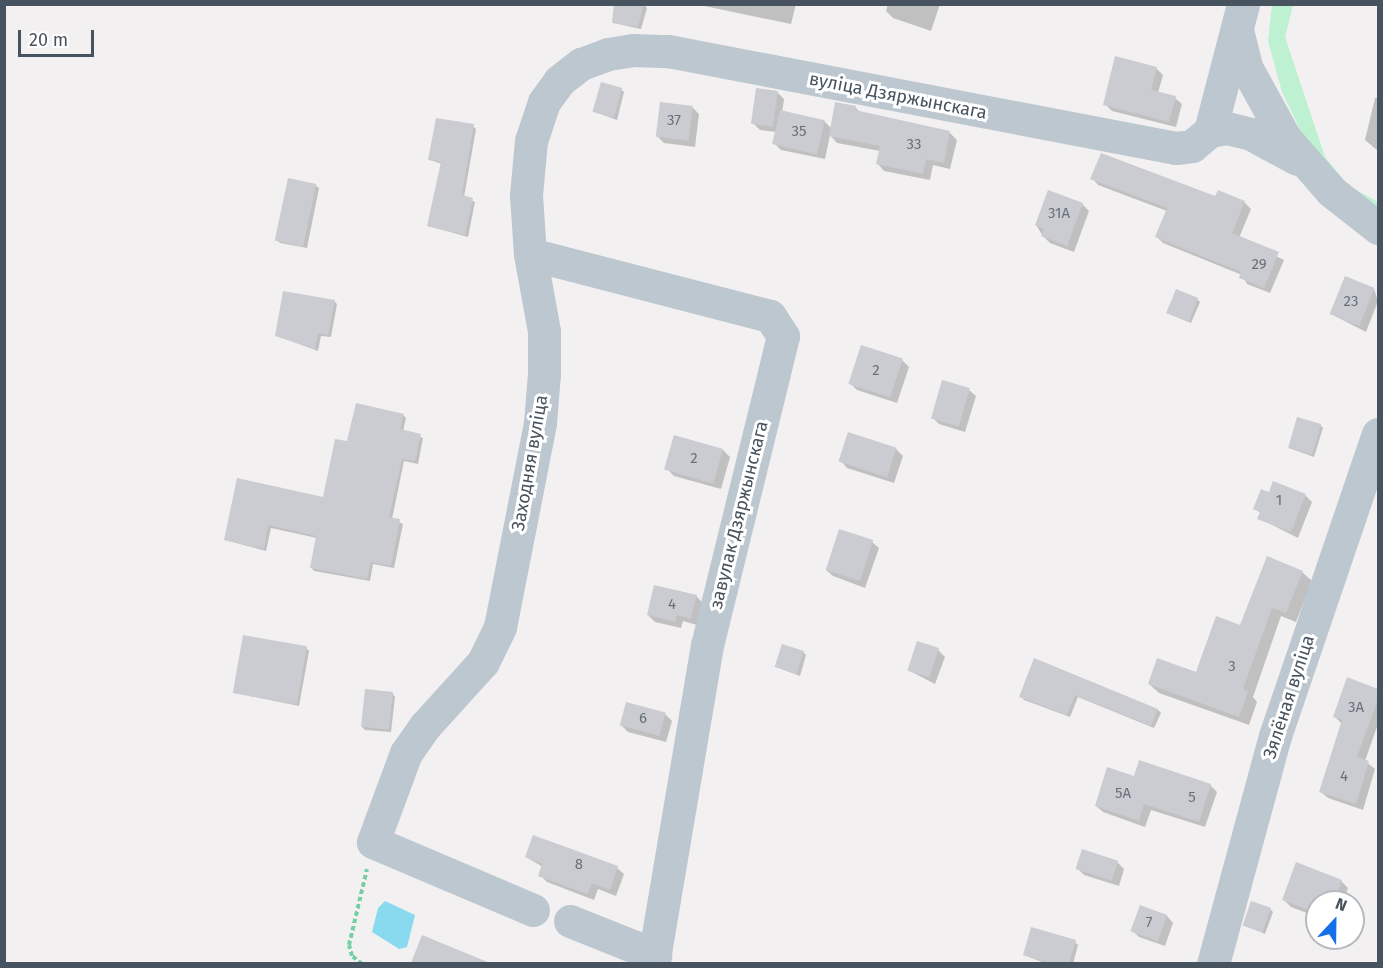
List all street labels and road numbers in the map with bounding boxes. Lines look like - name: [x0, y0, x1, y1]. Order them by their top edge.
- street label: вуліца Дзяржынскага: [807, 68, 989, 124]
- street label: Заходняя вуліца: [507, 393, 553, 533]
- street label: завулак Дзяржынскага: [705, 419, 773, 611]
- street label: Зялёная вуліца: [1259, 632, 1319, 762]

